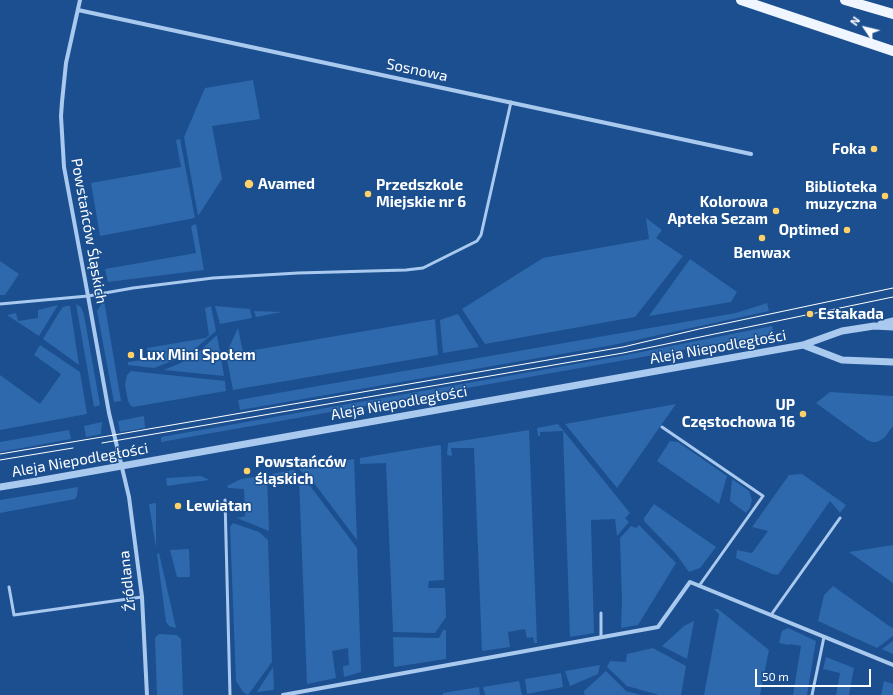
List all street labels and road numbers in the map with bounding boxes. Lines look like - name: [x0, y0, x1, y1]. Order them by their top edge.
- street label: Sosnowa: [385, 55, 449, 85]
- street label: Powstańców Śląskich: [67, 157, 111, 305]
- street label: Aleja Niepodległości: [648, 326, 788, 368]
- street label: Aleja Niepodległości: [329, 382, 469, 424]
- street label: Aleja Niepodległości: [10, 439, 150, 481]
- street label: Źródlana: [115, 550, 139, 612]

